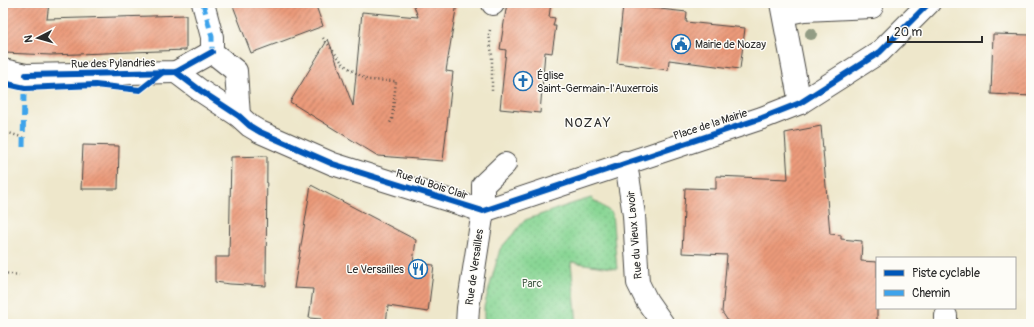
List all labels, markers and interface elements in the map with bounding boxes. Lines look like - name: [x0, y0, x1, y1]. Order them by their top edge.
- north arrow: [18, 18, 58, 58]
- scale bar: [888, 18, 982, 44]
- text: 20 m: [894, 25, 923, 40]
- public building icon: Mairie de Nozay: [670, 33, 692, 55]
- text: N: [22, 34, 35, 43]
- place label: Mairie de Nozay: [695, 38, 766, 51]
- street label: Rue des Pylandries: [71, 56, 155, 71]
- place label: Église Saint-Germain-l'Auxerrois: [537, 69, 658, 95]
- church icon: Église Saint-Germain-l'Auxerrois: [512, 70, 534, 92]
- street label: Place de la Mairie: [672, 106, 749, 143]
- district label: NOZAY: [565, 115, 611, 131]
- street label: Rue du Bois Clair: [394, 167, 470, 202]
- street label: Rue du Vieux Lavoir: [624, 190, 645, 280]
- street label: Rue de Versailles: [463, 228, 486, 306]
- legend: [876, 257, 1016, 309]
- restaurant icon: Le Versailles: [407, 258, 429, 280]
- place label: Le Versailles: [346, 263, 404, 276]
- text: Piste cyclable: [912, 266, 980, 281]
- park label: Parc: [522, 277, 543, 290]
- text: Chemin: [912, 286, 951, 301]

